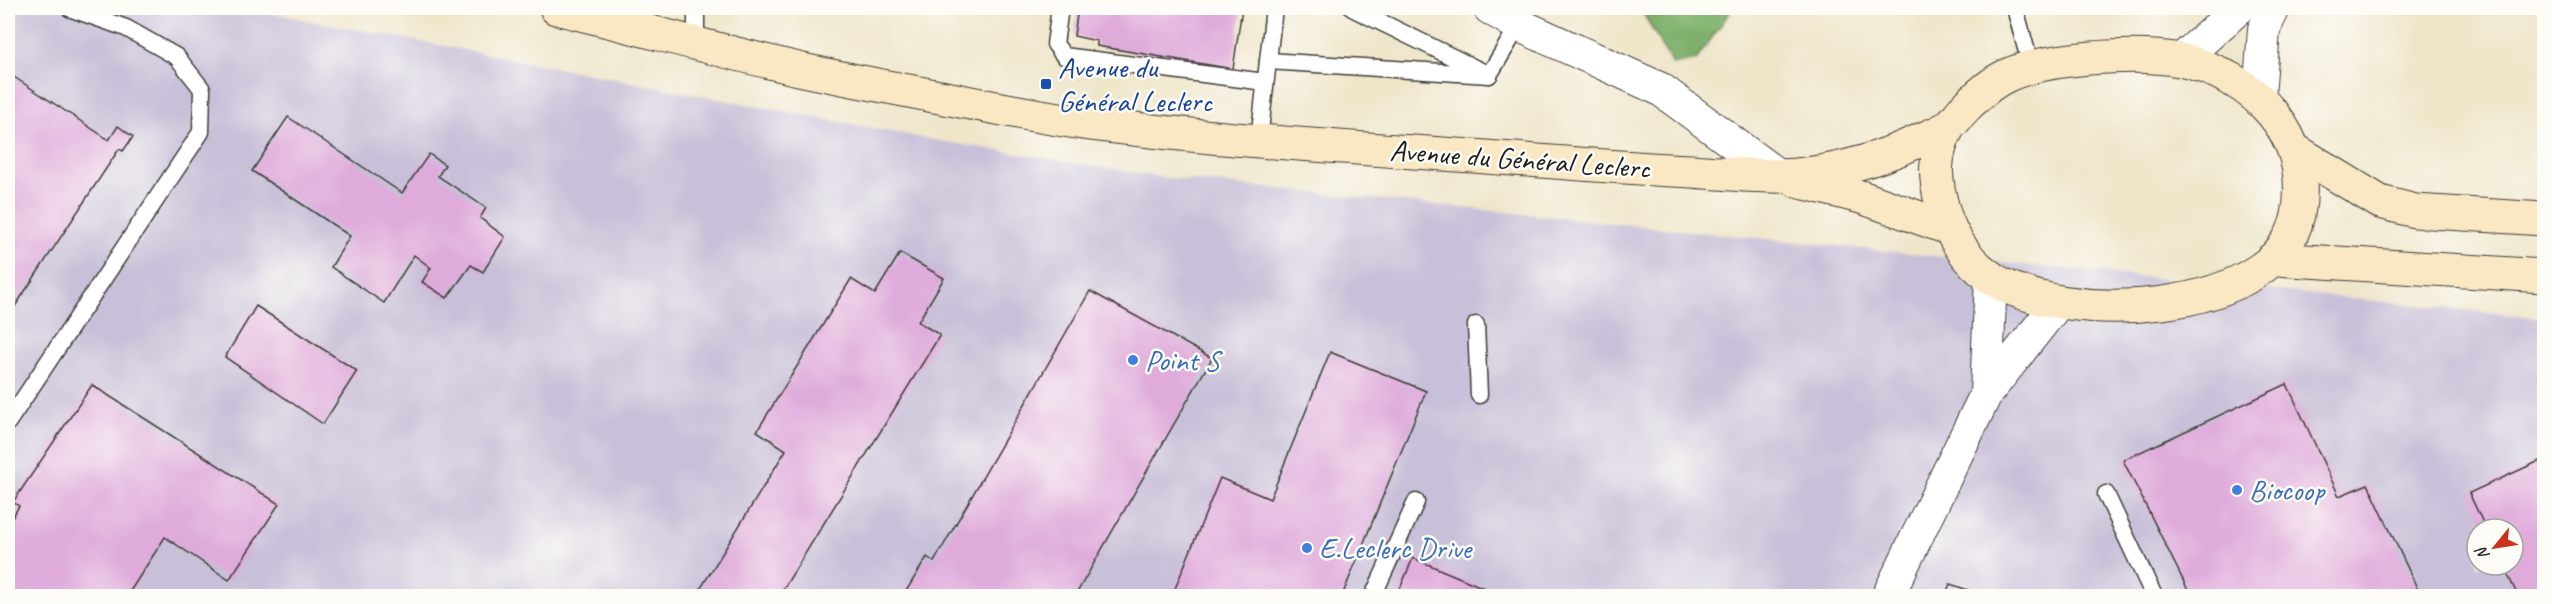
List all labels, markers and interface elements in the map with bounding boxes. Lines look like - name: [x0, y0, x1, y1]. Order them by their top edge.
- place label: Avenue du Général Leclerc: [1058, 48, 1213, 120]
- marker: Avenue du Général Leclerc: [1039, 77, 1053, 91]
- street label: Avenue du Général Leclerc: [1389, 131, 1652, 187]
- place label: Point S: [1145, 341, 1223, 379]
- marker: Point S: [1126, 353, 1140, 367]
- place label: Biocoop: [2249, 471, 2326, 509]
- marker: Biocoop: [2230, 483, 2244, 497]
- north arrow: [2465, 517, 2525, 577]
- place label: E.Leclerc Drive: [1319, 529, 1473, 567]
- marker: E.Leclerc Drive: [1300, 541, 1314, 555]
- text: N: [2470, 542, 2494, 563]

